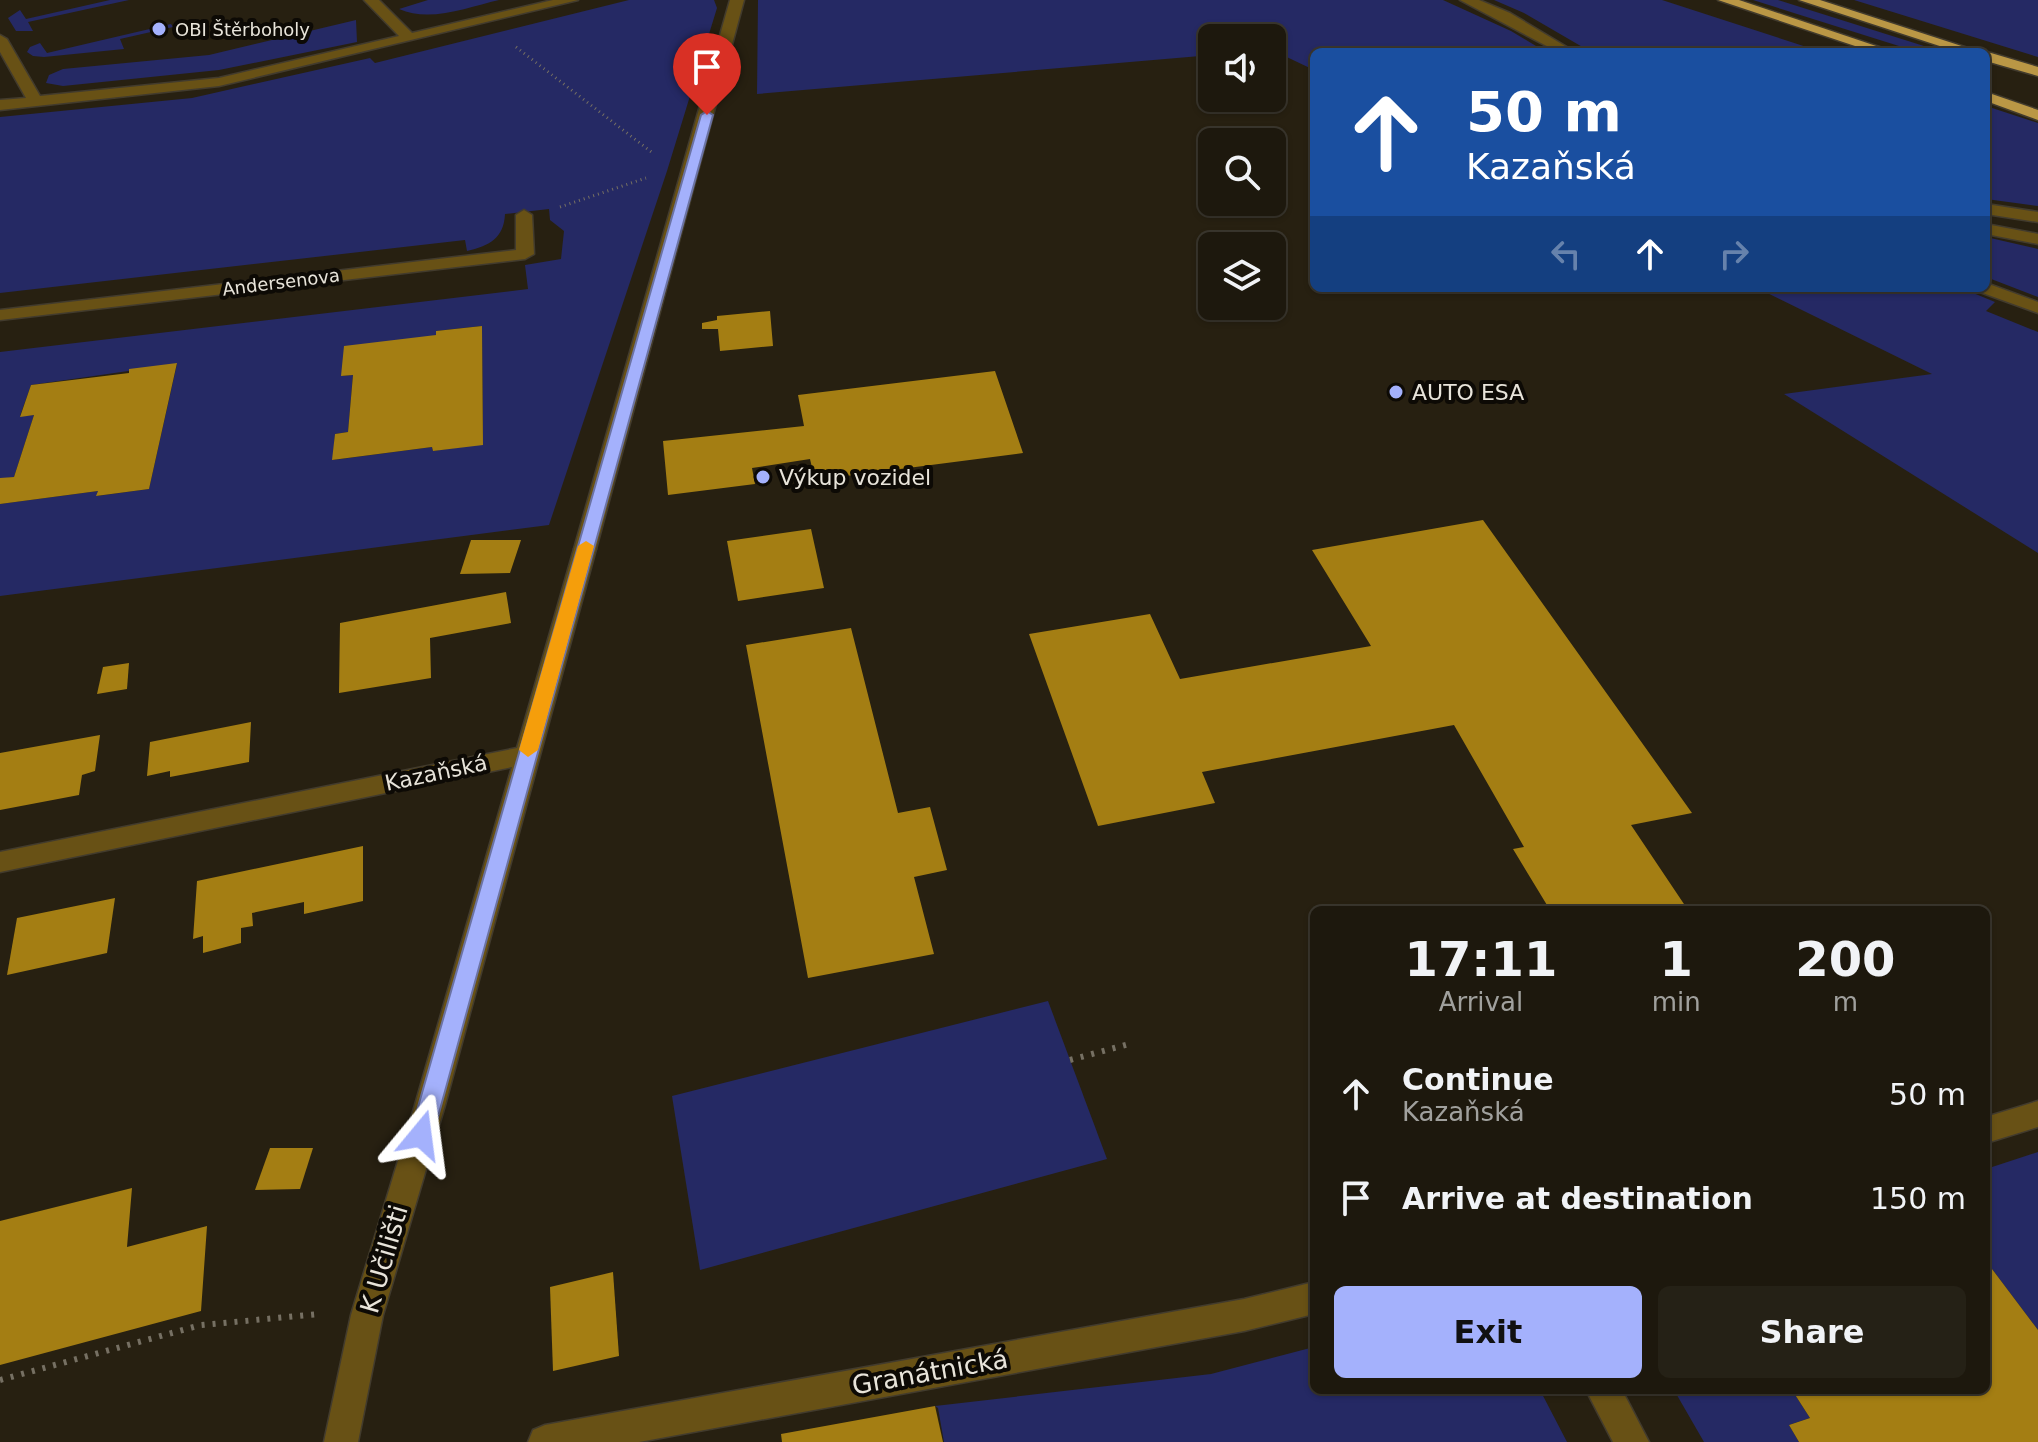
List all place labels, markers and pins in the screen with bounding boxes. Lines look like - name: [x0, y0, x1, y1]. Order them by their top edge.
- place label: OBI Štěrboholy: [175, 19, 310, 40]
- marker: OBI Štěrboholy: [150, 20, 168, 38]
- pin: [673, 33, 741, 115]
- place label: AUTO ESA: [1412, 380, 1524, 405]
- marker: AUTO ESA: [1387, 383, 1405, 401]
- place label: Výkup vozidel: [779, 465, 931, 490]
- marker: Výkup vozidel: [754, 468, 772, 486]

